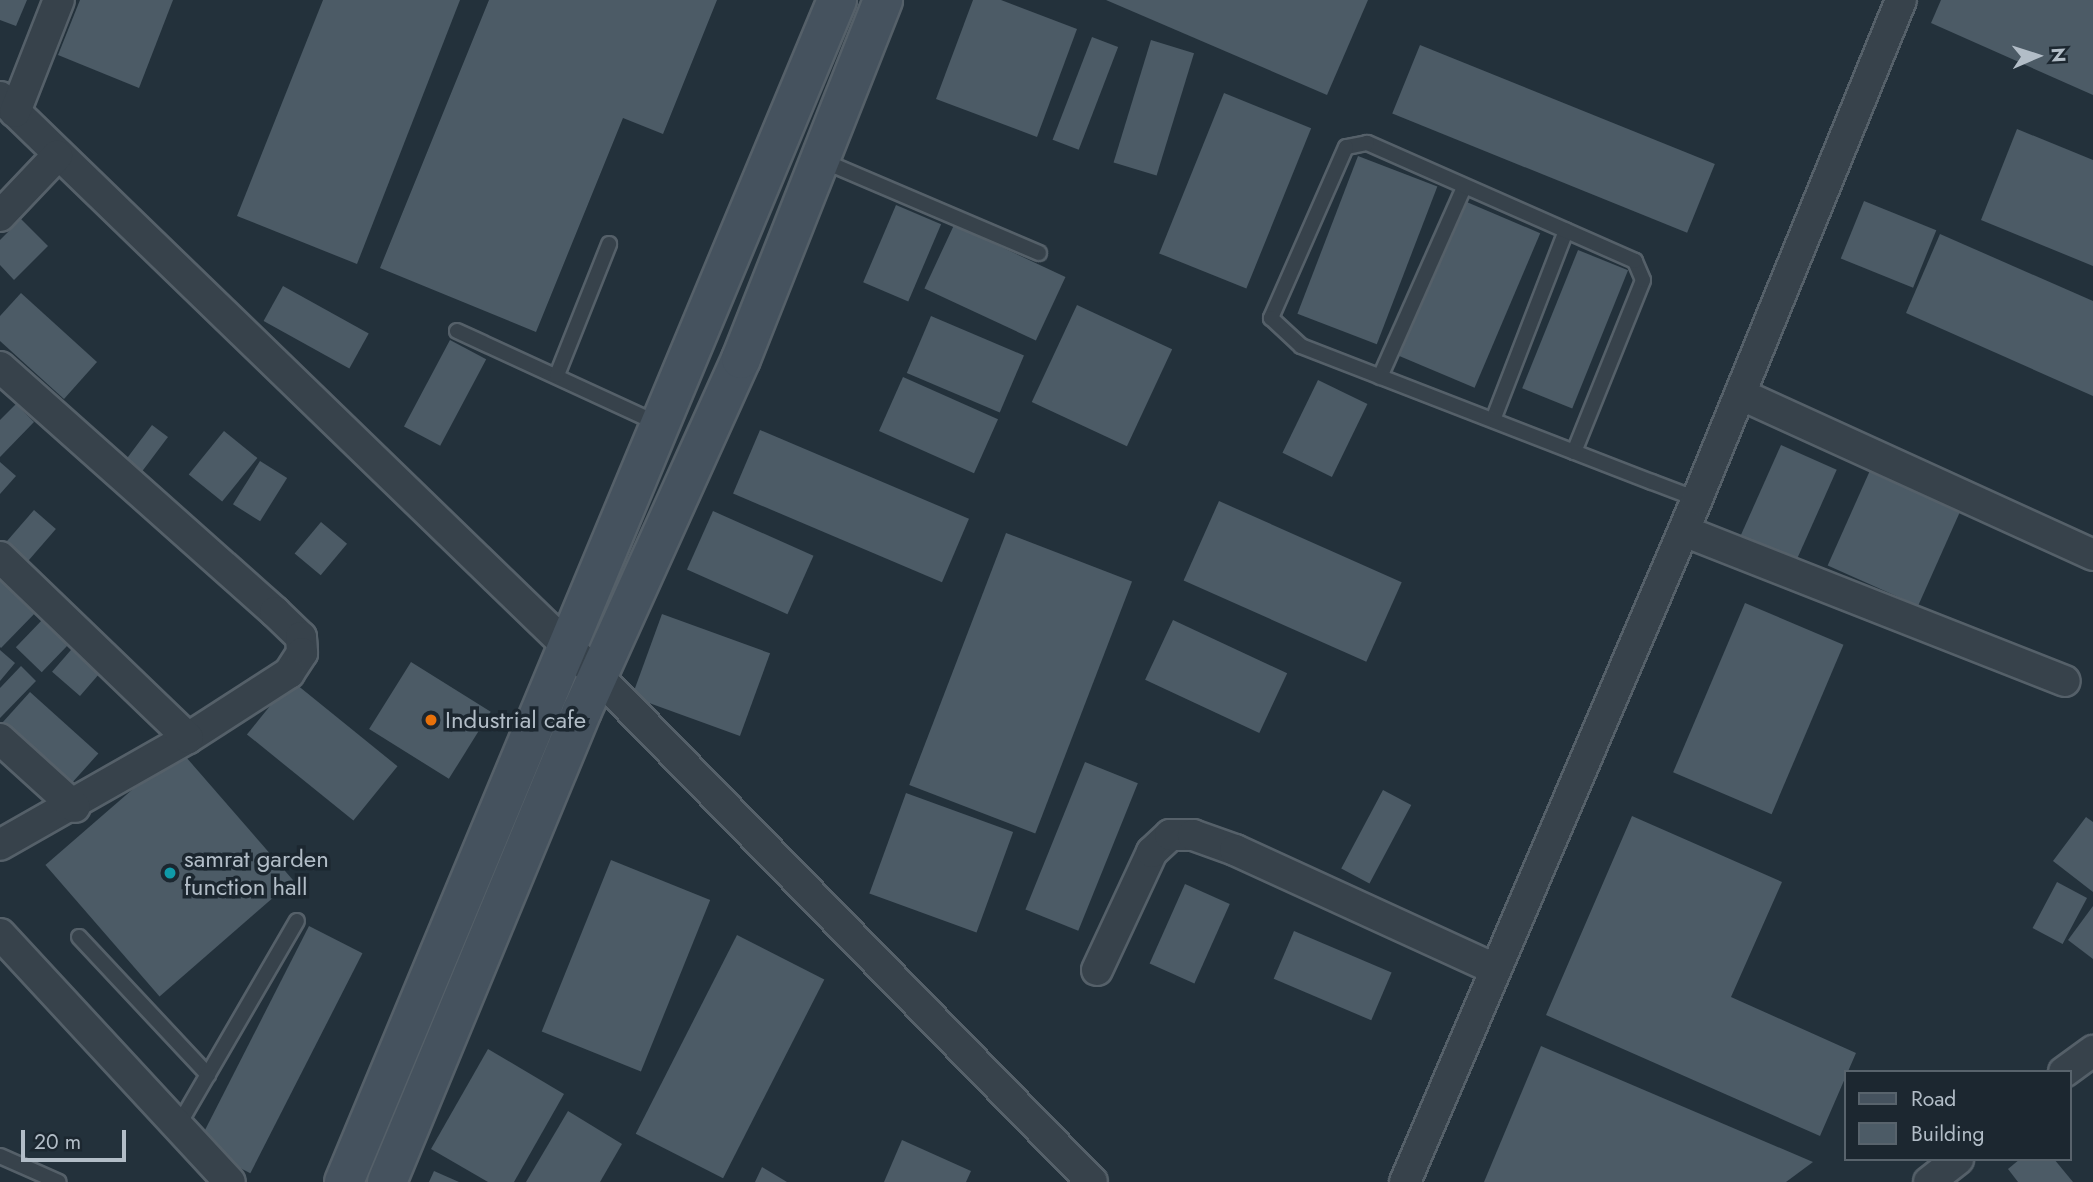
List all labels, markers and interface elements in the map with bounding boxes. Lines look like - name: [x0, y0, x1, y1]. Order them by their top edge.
- north arrow: [2002, 21, 2072, 91]
- text: N: [2045, 47, 2072, 63]
- place label: Industrial cafe: [445, 706, 586, 734]
- marker: Industrial cafe: [423, 712, 439, 728]
- place label: samrat garden function hall: [184, 845, 329, 901]
- marker: samrat garden function hall: [162, 865, 178, 881]
- legend: [1844, 1070, 2072, 1161]
- text: Road: [1911, 1084, 1956, 1114]
- scale bar: [24, 1116, 130, 1160]
- text: Building: [1911, 1119, 1984, 1149]
- text: 20 m: [34, 1127, 81, 1157]

